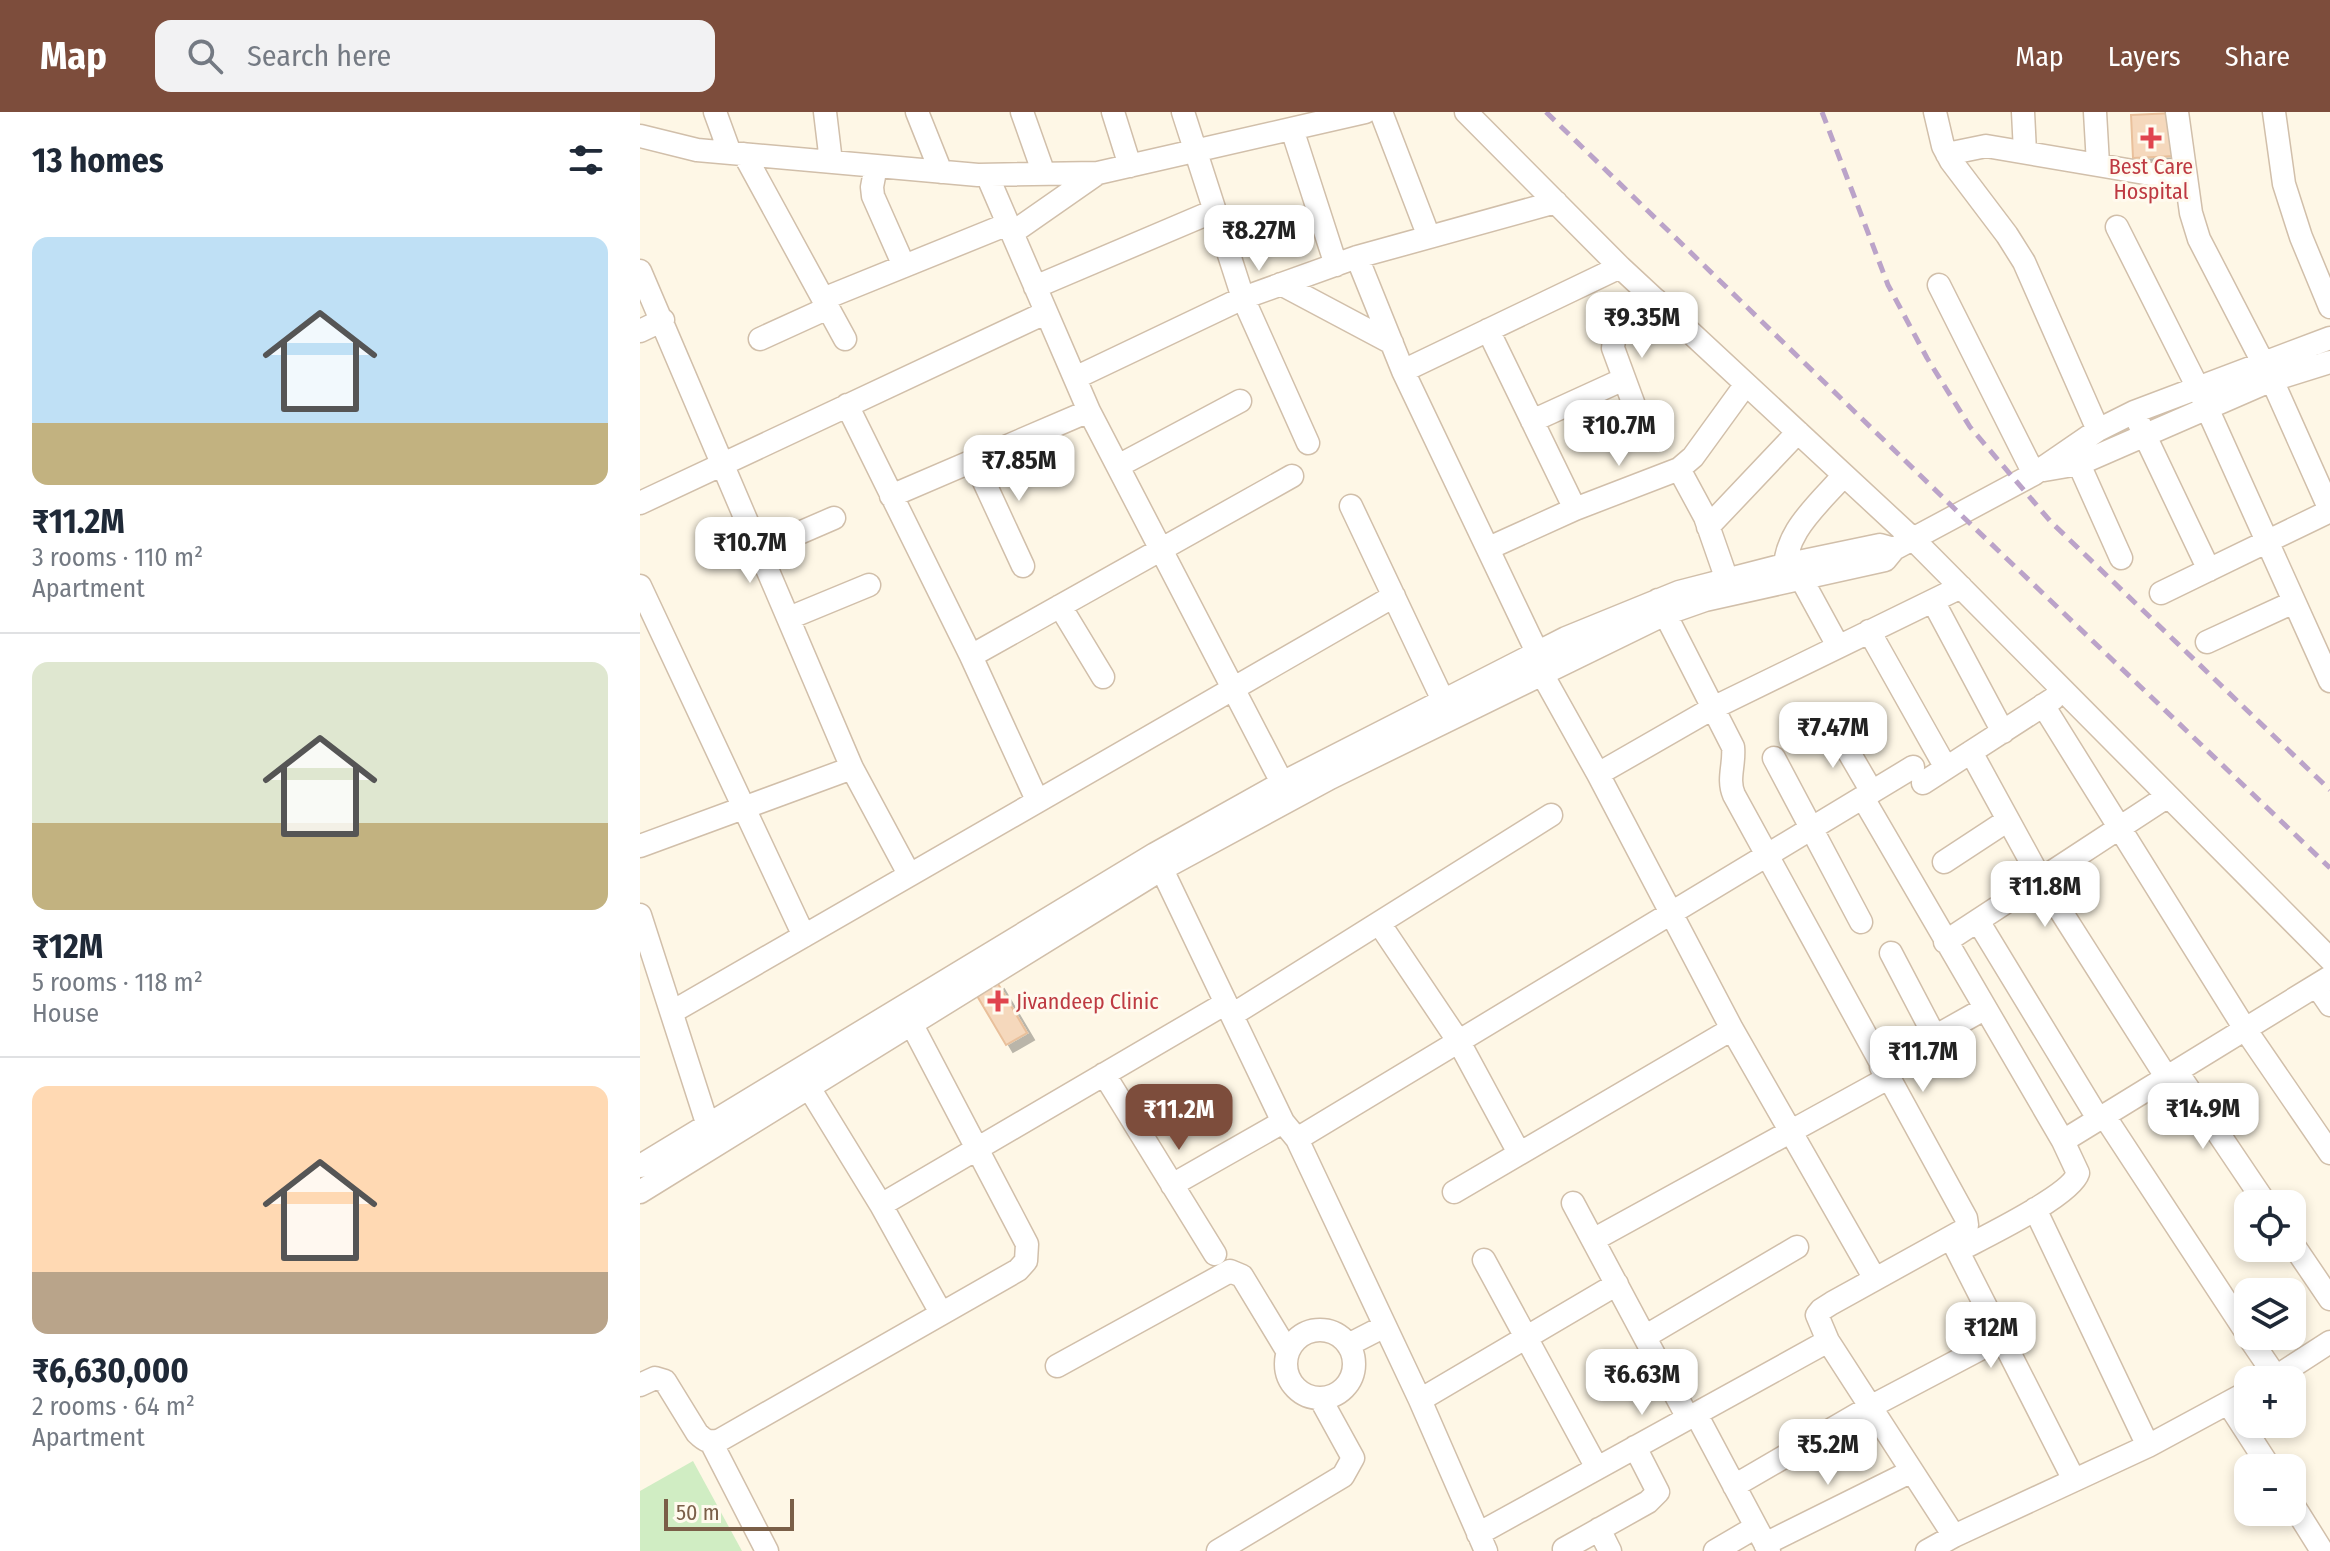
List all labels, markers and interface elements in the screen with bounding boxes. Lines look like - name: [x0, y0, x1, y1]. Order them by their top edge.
- search box: [155, 20, 715, 92]
- text: Map: [40, 33, 107, 79]
- icon: search: [183, 34, 227, 78]
- text: Search here: [247, 38, 391, 74]
- text: Map: [2015, 40, 2064, 73]
- text: Layers: [2108, 40, 2181, 73]
- text: Share: [2225, 40, 2290, 73]
- marker: Best Care Hospital: [2140, 127, 2162, 149]
- icon: filters: [564, 138, 608, 182]
- text: 13 homes: [32, 140, 164, 181]
- place label: Best Care Hospital: [2109, 153, 2193, 205]
- pin: ₹8.27M: [1194, 205, 1324, 273]
- text: ₹8.27M: [1222, 215, 1296, 246]
- icon: home: [248, 289, 392, 433]
- pin: ₹9.35M: [1577, 292, 1707, 360]
- text: ₹9.35M: [1604, 302, 1680, 333]
- pin: ₹10.7M: [1554, 400, 1684, 468]
- text: ₹10.7M: [1582, 410, 1656, 441]
- pin: ₹7.85M: [954, 435, 1084, 503]
- text: ₹7.85M: [982, 445, 1056, 476]
- text: ₹11.2M: [32, 501, 125, 542]
- pin: ₹10.7M: [685, 517, 815, 585]
- text: ₹10.7M: [713, 527, 787, 558]
- text: 3 rooms · 110 m²: [32, 542, 203, 573]
- text: Apartment: [32, 573, 145, 604]
- pin: ₹7.47M: [1768, 702, 1898, 770]
- text: ₹7.47M: [1797, 712, 1869, 743]
- icon: home: [248, 714, 392, 858]
- pin: ₹11.8M: [1980, 861, 2110, 929]
- text: ₹11.8M: [2009, 871, 2081, 902]
- text: ₹12M: [32, 926, 103, 967]
- text: 5 rooms · 118 m²: [32, 967, 203, 998]
- place label: Jivandeep Clinic: [1016, 988, 1159, 1015]
- marker: Jivandeep Clinic: [987, 990, 1009, 1012]
- text: House: [32, 998, 99, 1029]
- pin: ₹11.7M: [1858, 1026, 1988, 1094]
- text: ₹11.7M: [1888, 1036, 1958, 1067]
- pin: ₹14.9M: [2138, 1083, 2268, 1151]
- pin: ₹11.2M: [1114, 1084, 1244, 1152]
- text: ₹14.9M: [2166, 1093, 2240, 1124]
- text: ₹11.2M: [1144, 1094, 1214, 1125]
- icon: home: [248, 1138, 392, 1282]
- map controls: [2234, 1190, 2306, 1526]
- button: locate: [2234, 1190, 2306, 1262]
- button: layers: [2234, 1278, 2306, 1350]
- pin: ₹12M: [1944, 1302, 2038, 1370]
- text: ₹12M: [1964, 1312, 2018, 1343]
- pin: ₹6.63M: [1577, 1349, 1707, 1417]
- text: ₹6,630,000: [32, 1350, 189, 1391]
- text: ₹6.63M: [1604, 1359, 1680, 1390]
- button: +: [2234, 1366, 2306, 1438]
- text: 2 rooms · 64 m²: [32, 1391, 195, 1422]
- pin: ₹5.2M: [1772, 1419, 1884, 1487]
- text: Apartment: [32, 1422, 145, 1453]
- text: ₹5.2M: [1797, 1429, 1859, 1460]
- button: −: [2234, 1454, 2306, 1526]
- scale bar: [664, 1495, 794, 1531]
- text: 50 m: [676, 1499, 720, 1526]

